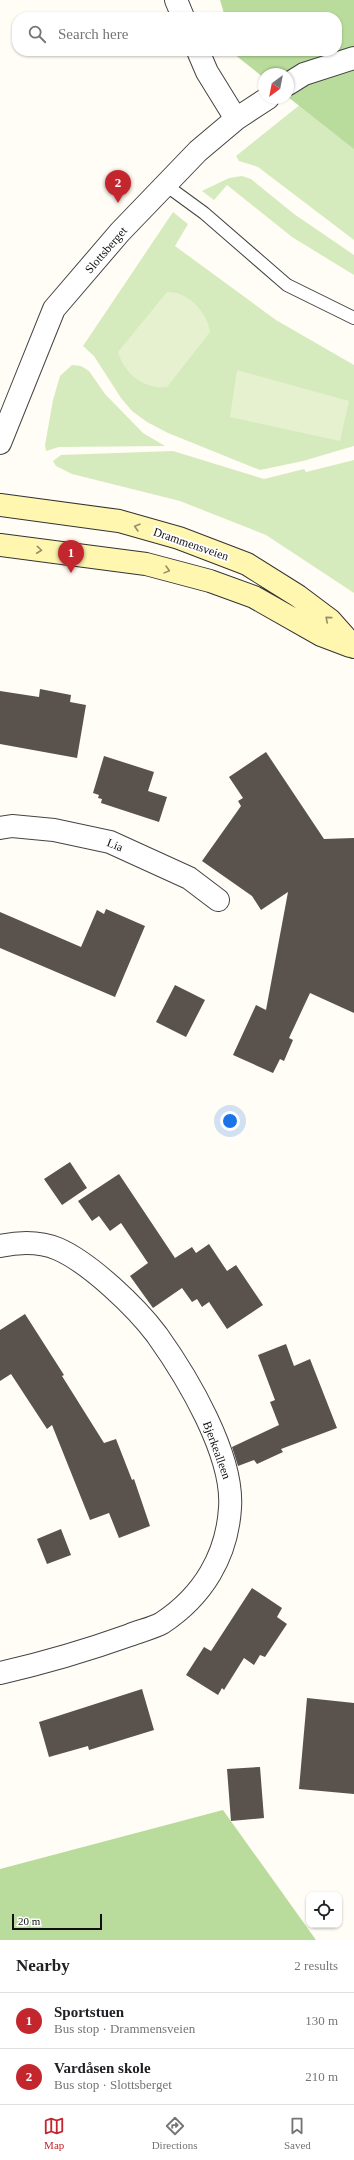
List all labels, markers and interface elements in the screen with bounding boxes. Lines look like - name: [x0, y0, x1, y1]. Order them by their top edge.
- search box: [12, 12, 342, 56]
- icon: search: [26, 23, 48, 45]
- text: Search here: [58, 26, 128, 42]
- north arrow: [258, 68, 294, 104]
- pin: 2: [105, 170, 131, 203]
- street label: Slottsberget: [82, 223, 130, 276]
- one-way arrow: [134, 523, 140, 531]
- street label: Drammensveien: [152, 525, 230, 563]
- pin: 1: [58, 540, 84, 573]
- one-way arrow: [36, 545, 42, 554]
- one-way arrow: [164, 565, 170, 573]
- one-way arrow: [325, 616, 332, 623]
- street label: Lia: [105, 836, 126, 855]
- your location: [220, 1111, 240, 1131]
- street label: Bjerkealleen: [200, 1419, 234, 1481]
- map controls: [306, 1892, 342, 1928]
- button: locate: [306, 1892, 342, 1928]
- scale bar: [12, 1912, 102, 1931]
- text: 20 m: [18, 1915, 40, 1927]
- text: Nearby: [16, 1956, 70, 1975]
- text: 2 results: [294, 1958, 338, 1973]
- text: Sportstuen: [54, 2004, 124, 2020]
- text: 1: [26, 2013, 32, 2028]
- text: 130 m: [305, 2013, 338, 2028]
- text: Bus stop · Drammensveien: [54, 2021, 195, 2036]
- text: Vardåsen skole: [54, 2060, 151, 2076]
- text: 2: [26, 2069, 32, 2084]
- text: 210 m: [305, 2069, 338, 2084]
- text: Bus stop · Slottsberget: [54, 2077, 172, 2092]
- tab: Map: [43, 2115, 65, 2151]
- tab: Directions: [152, 2115, 197, 2151]
- tab: Saved: [284, 2115, 311, 2151]

